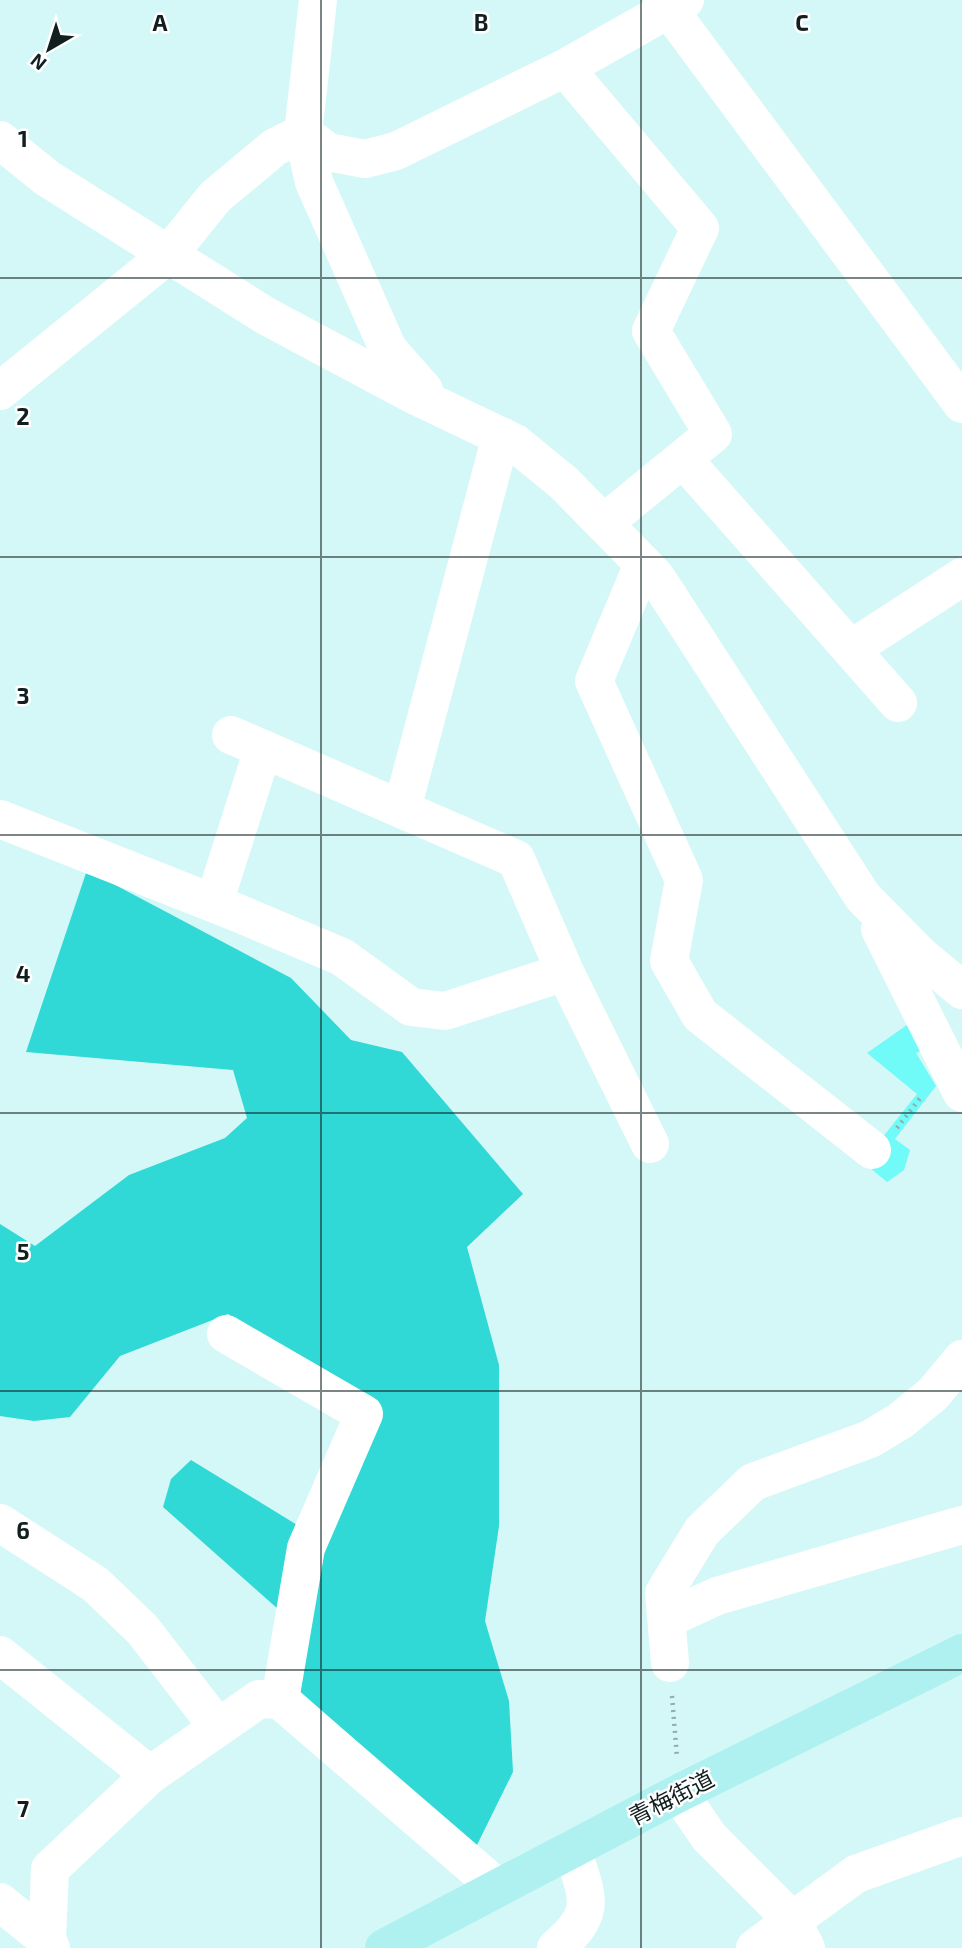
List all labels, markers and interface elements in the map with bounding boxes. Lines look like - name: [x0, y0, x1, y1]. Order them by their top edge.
- text: A: [152, 8, 168, 36]
- text: B: [474, 8, 488, 36]
- text: C: [795, 8, 809, 36]
- north arrow: [14, 14, 84, 84]
- text: N: [25, 49, 51, 76]
- text: 1: [18, 124, 28, 152]
- text: 2: [16, 402, 30, 430]
- text: 3: [16, 681, 30, 709]
- text: 4: [16, 959, 30, 987]
- text: 5: [17, 1237, 29, 1265]
- text: 6: [16, 1516, 30, 1544]
- street label: 青梅街道: [624, 1764, 718, 1830]
- text: 7: [17, 1794, 29, 1822]

